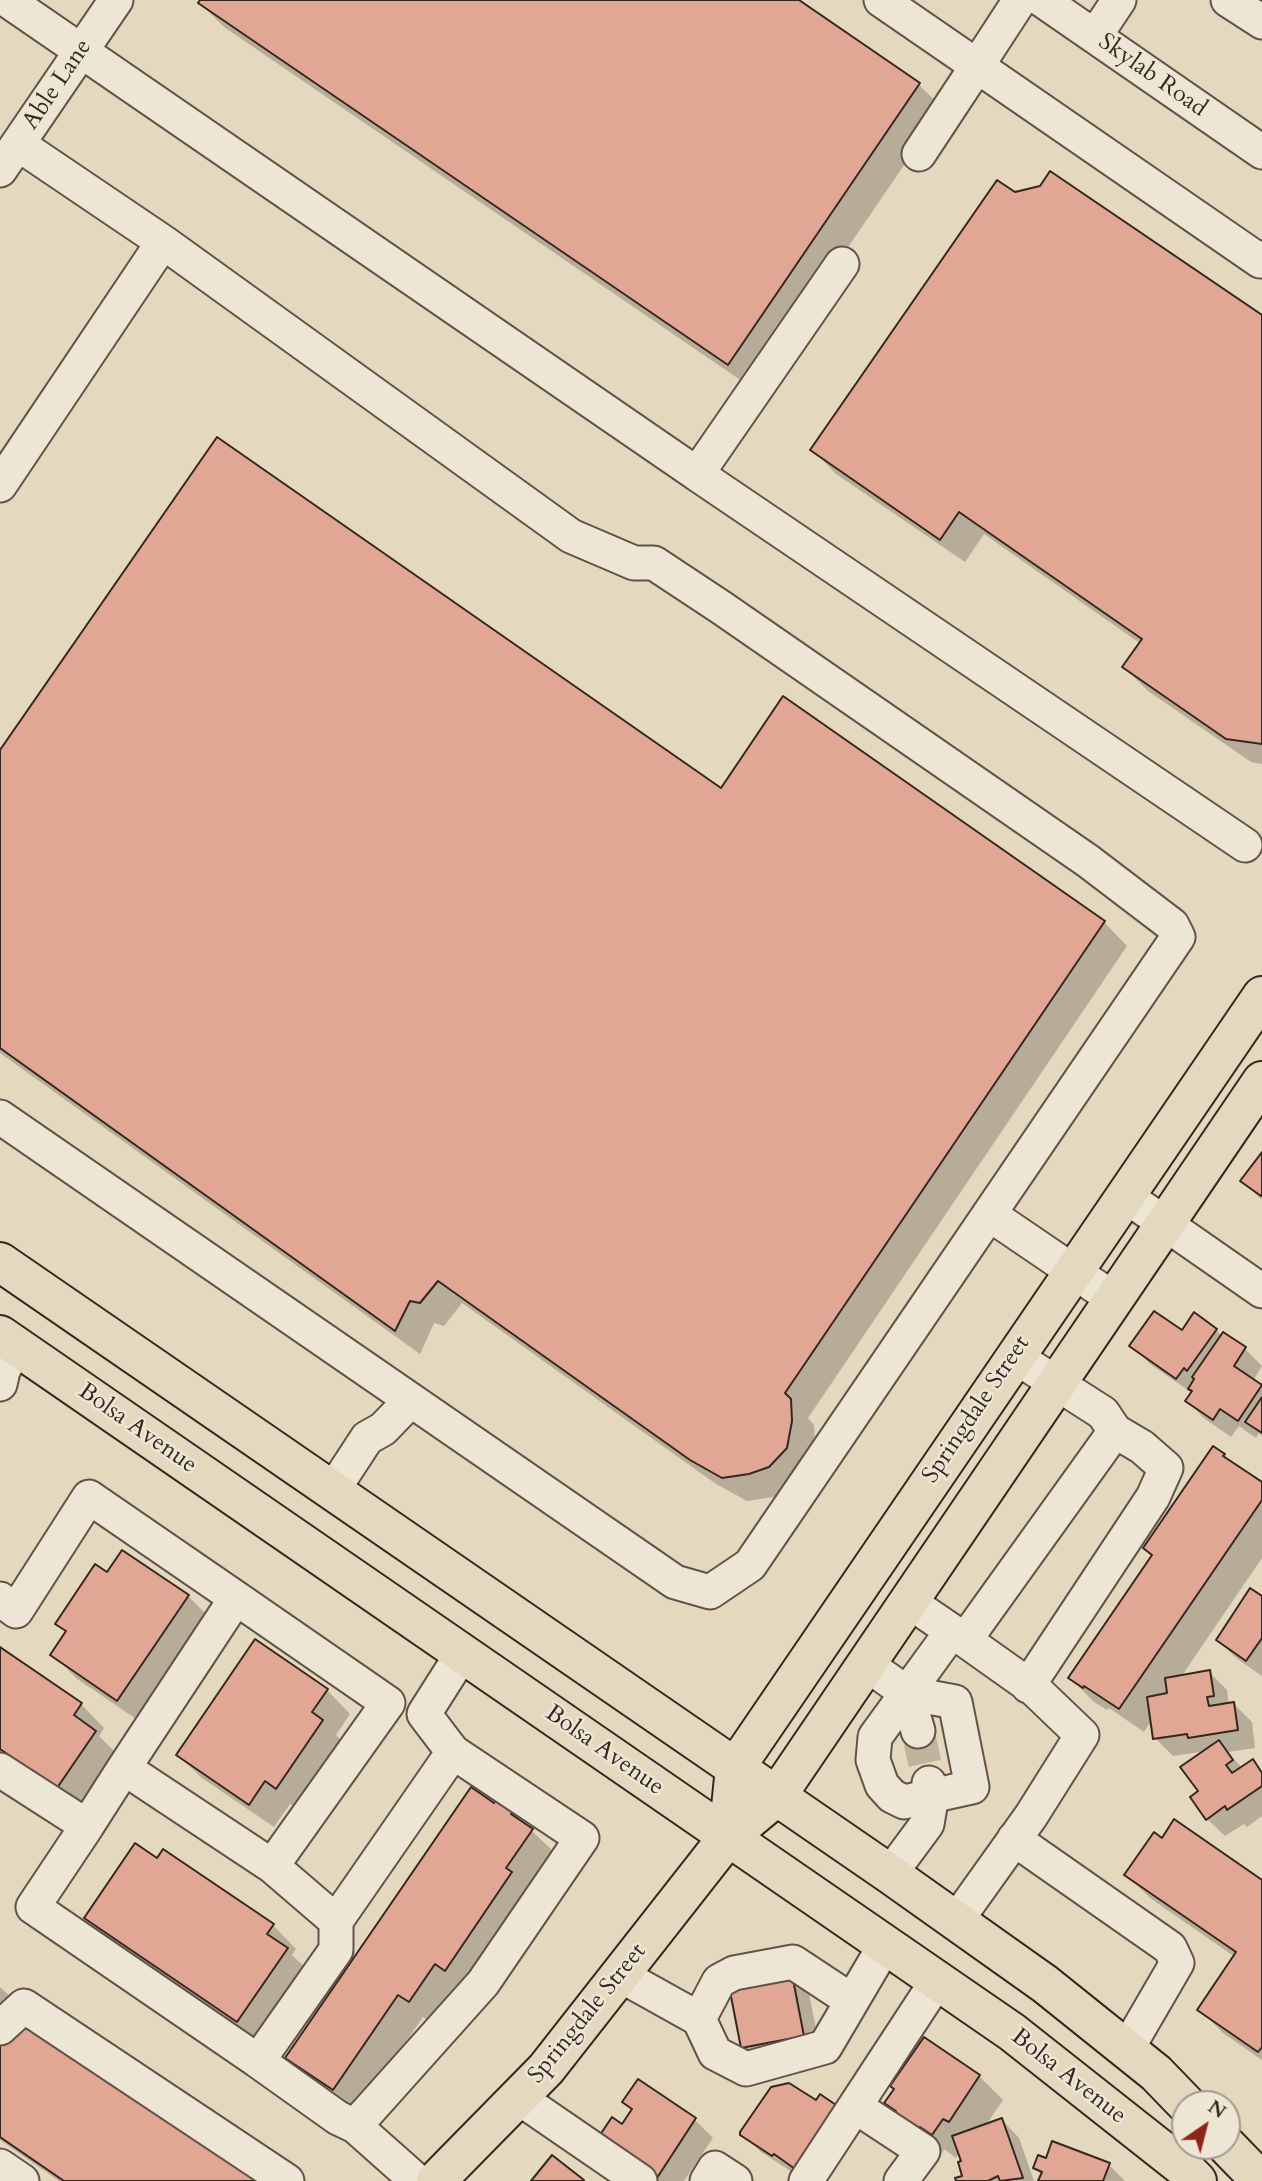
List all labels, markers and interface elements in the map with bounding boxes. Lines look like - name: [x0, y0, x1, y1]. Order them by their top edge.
- street label: Skylab Road: [1092, 28, 1212, 124]
- street label: Able Lane: [17, 34, 99, 136]
- street label: Springdale Street: [917, 1331, 1037, 1489]
- street label: Bolsa Avenue: [72, 1378, 202, 1480]
- street label: Bolsa Avenue: [539, 1700, 669, 1802]
- street label: Springdale Street: [523, 1938, 653, 2090]
- street label: Bolsa Avenue: [1005, 2023, 1131, 2131]
- north arrow: [1171, 2090, 1241, 2160]
- text: N: [1203, 2094, 1231, 2125]

